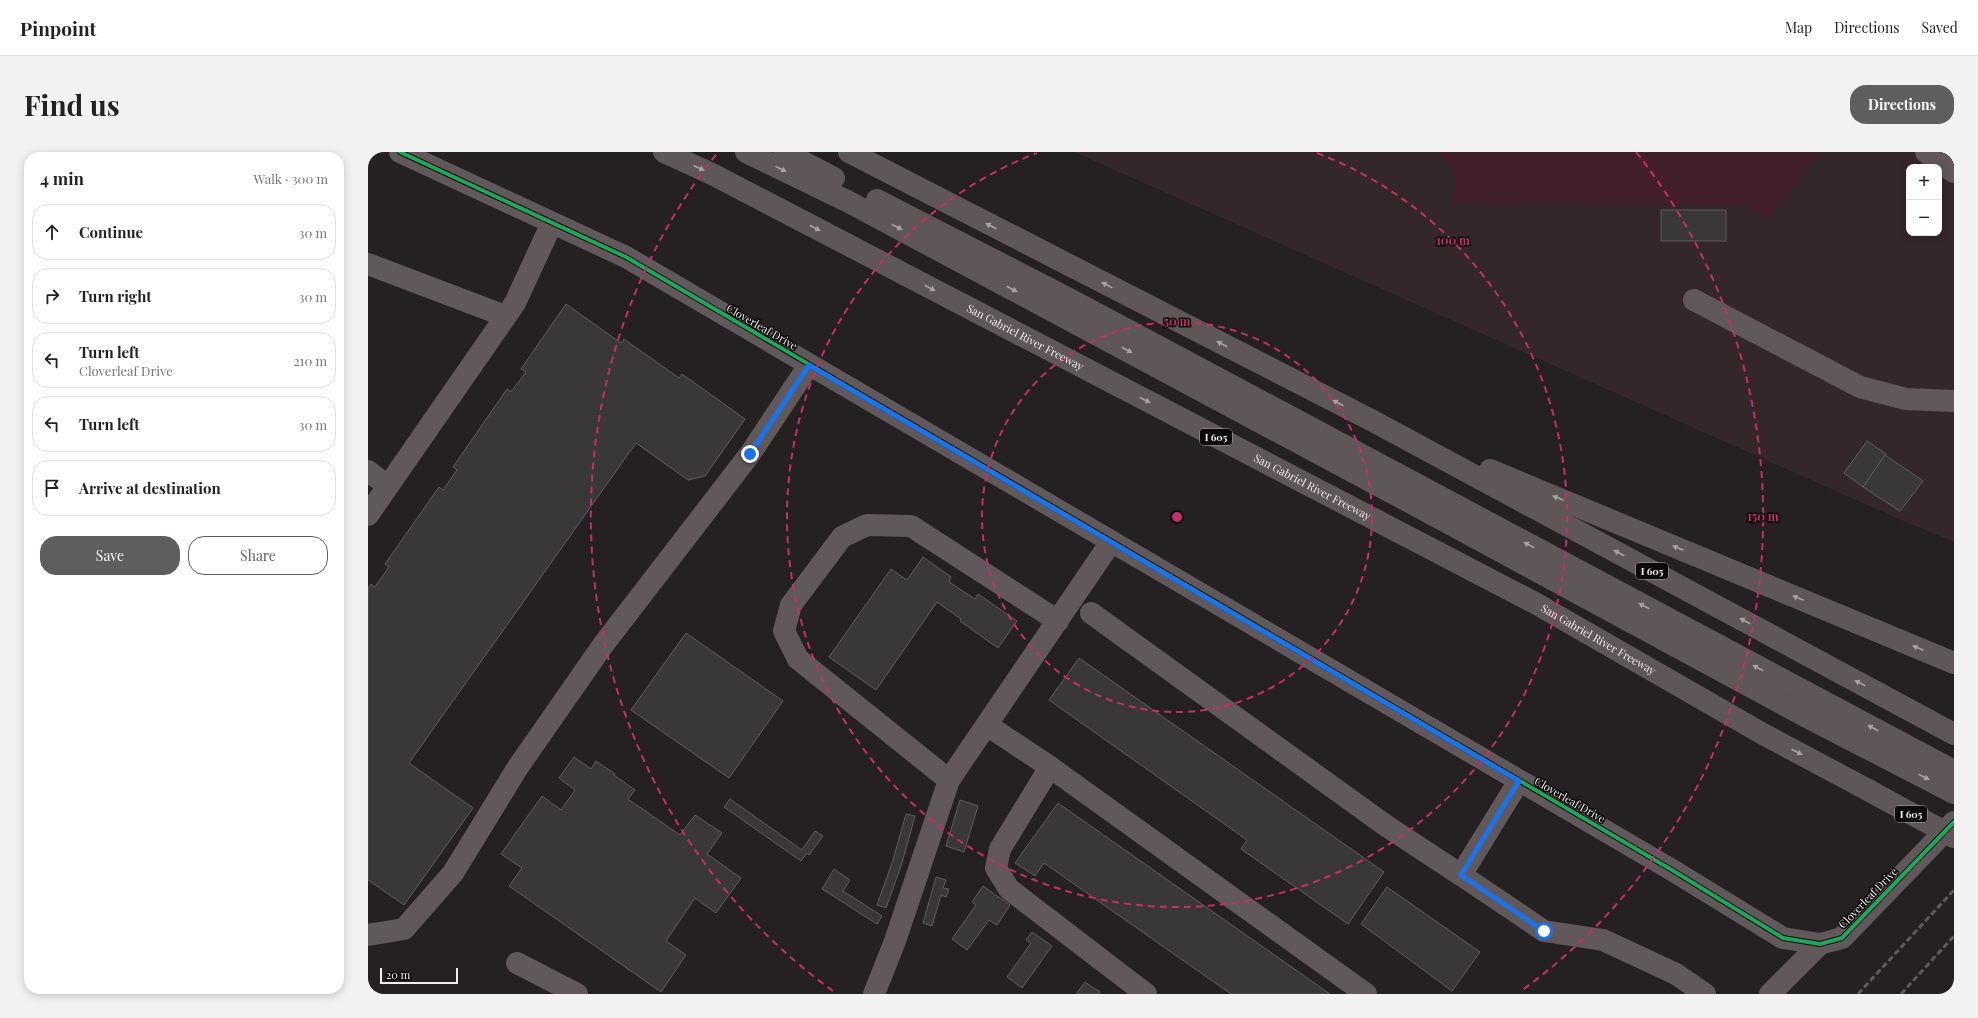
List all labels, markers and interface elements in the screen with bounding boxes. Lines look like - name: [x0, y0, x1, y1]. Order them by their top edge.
- text: Pinpoint: [20, 15, 96, 41]
- text: Map: [1785, 18, 1812, 37]
- text: Directions: [1834, 18, 1900, 37]
- text: Saved: [1922, 18, 1958, 37]
- button: Directions: [1850, 85, 1954, 124]
- text: Find us: [24, 86, 120, 123]
- map controls: [1906, 164, 1942, 236]
- button: +: [1906, 164, 1942, 200]
- one-way arrow: [694, 165, 705, 171]
- one-way arrow: [776, 166, 787, 172]
- text: 4 min: [40, 167, 84, 189]
- text: Walk · 300 m: [254, 170, 328, 187]
- button: −: [1906, 200, 1942, 236]
- icon: ahead: [41, 221, 63, 243]
- text: Continue: [79, 222, 143, 242]
- one-way arrow: [985, 223, 996, 229]
- text: 30 m: [299, 224, 327, 241]
- one-way arrow: [891, 224, 903, 231]
- one-way arrow: [809, 225, 821, 231]
- text: 100 m: [1436, 232, 1470, 248]
- one-way arrow: [1101, 282, 1112, 288]
- icon: right: [41, 285, 63, 307]
- one-way arrow: [924, 285, 936, 291]
- one-way arrow: [1006, 285, 1018, 292]
- text: Turn right: [79, 286, 152, 306]
- text: 30 m: [299, 288, 327, 305]
- street label: Cloverleaf Drive: [724, 300, 801, 353]
- street label: San Gabriel River Freeway: [964, 300, 1087, 374]
- text: 50 m: [1164, 313, 1191, 329]
- one-way arrow: [1217, 341, 1228, 348]
- text: Turn left: [79, 342, 140, 362]
- one-way arrow: [1121, 347, 1132, 353]
- icon: left: [41, 349, 63, 371]
- text: 210 m: [293, 352, 327, 369]
- text: Cloverleaf Drive: [79, 362, 173, 379]
- one-way arrow: [1139, 397, 1150, 403]
- one-way arrow: [1332, 400, 1344, 407]
- icon: left: [41, 413, 63, 435]
- text: Turn left: [79, 414, 140, 434]
- text: 30 m: [299, 416, 327, 433]
- road number: I 605: [1200, 429, 1232, 445]
- route end: [741, 445, 759, 463]
- street label: San Gabriel River Freeway: [1252, 450, 1374, 523]
- icon: arrive: [41, 477, 63, 499]
- text: Arrive at destination: [79, 478, 221, 498]
- one-way arrow: [1552, 495, 1563, 501]
- text: 150 m: [1747, 508, 1779, 524]
- centre of rings: [1170, 510, 1184, 524]
- button: Save: [40, 536, 180, 575]
- button: Share: [188, 536, 328, 575]
- one-way arrow: [1523, 542, 1535, 548]
- one-way arrow: [1672, 545, 1683, 551]
- one-way arrow: [1613, 550, 1624, 556]
- road number: I 605: [1636, 563, 1668, 579]
- one-way arrow: [1792, 595, 1804, 601]
- street label: San Gabriel River Freeway: [1539, 600, 1659, 678]
- one-way arrow: [1638, 602, 1650, 609]
- one-way arrow: [1740, 618, 1751, 625]
- one-way arrow: [1912, 645, 1924, 651]
- one-way arrow: [1752, 665, 1764, 671]
- one-way arrow: [1854, 679, 1866, 686]
- one-way arrow: [1868, 725, 1879, 731]
- one-way arrow: [1791, 749, 1803, 755]
- street label: Cloverleaf Drive: [1532, 773, 1609, 826]
- one-way arrow: [1919, 774, 1930, 780]
- road number: I 605: [1895, 806, 1927, 822]
- street label: Cloverleaf Drive: [1835, 864, 1901, 931]
- route start: [1535, 922, 1553, 940]
- scale bar: [380, 966, 458, 985]
- text: 20 m: [386, 967, 410, 982]

